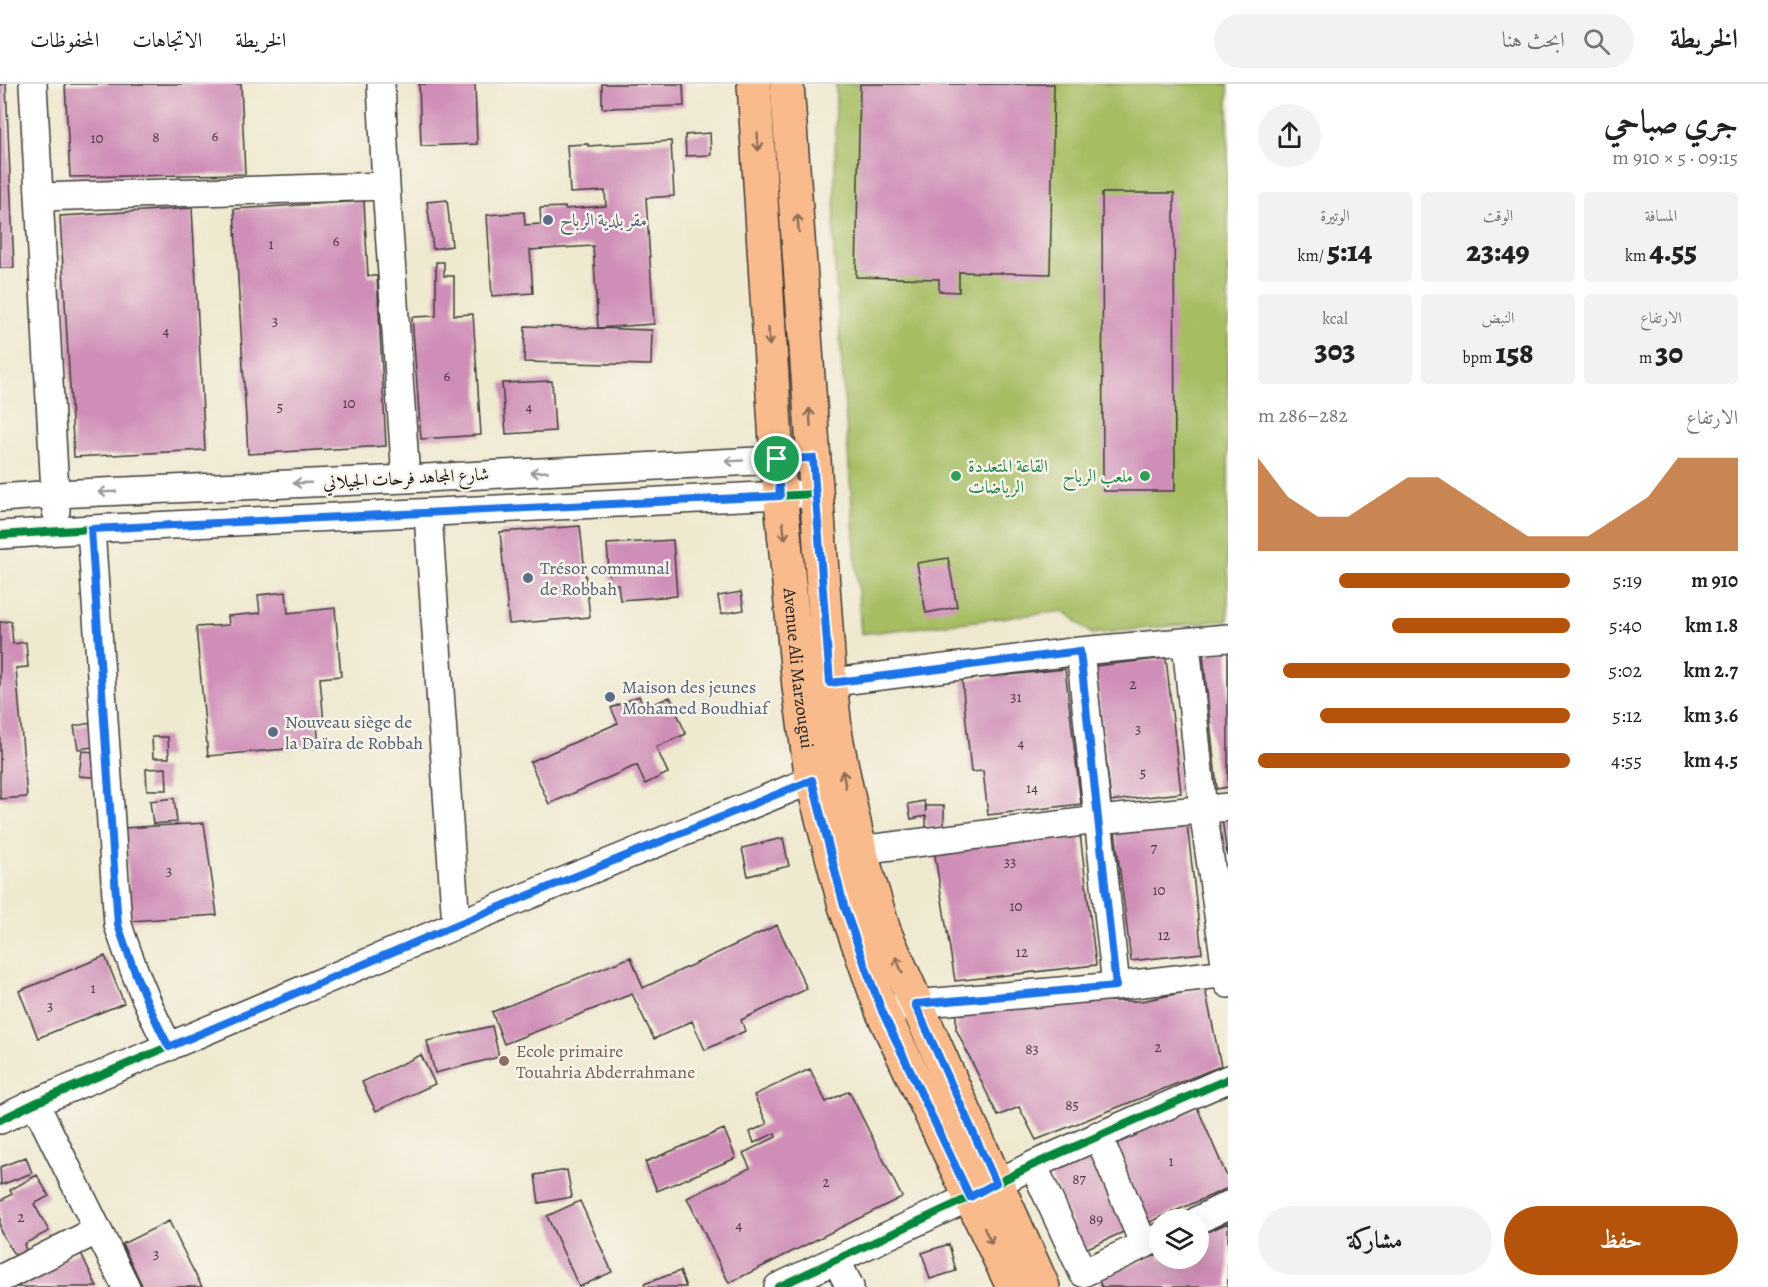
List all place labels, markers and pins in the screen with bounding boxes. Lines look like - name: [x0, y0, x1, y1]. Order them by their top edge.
- place label: مقر بلدية الرباح: [560, 208, 647, 236]
- marker: مقر بلدية الرباح: [541, 213, 555, 227]
- pin: [751, 433, 802, 484]
- place label: القاعة المتعددة الرياضات: [968, 454, 1048, 499]
- place label: ملعب الرباح: [1062, 464, 1133, 492]
- marker: القاعة المتعددة الرياضات: [949, 469, 963, 483]
- marker: ملعب الرباح: [1138, 469, 1152, 483]
- place label: Trésor communal de Robbah: [540, 556, 670, 601]
- marker: Trésor communal de Robbah: [521, 571, 535, 585]
- place label: Maison des jeunes Mohamed Boudhiaf: [622, 675, 771, 720]
- marker: Maison des jeunes Mohamed Boudhiaf: [603, 690, 617, 704]
- place label: Nouveau siège de la Daïra de Robbah: [285, 710, 424, 755]
- marker: Nouveau siège de la Daïra de Robbah: [266, 725, 280, 739]
- place label: Ecole primaire Touahria Abderrahmane: [516, 1039, 695, 1084]
- marker: Ecole primaire Touahria Abderrahmane: [497, 1054, 511, 1068]

